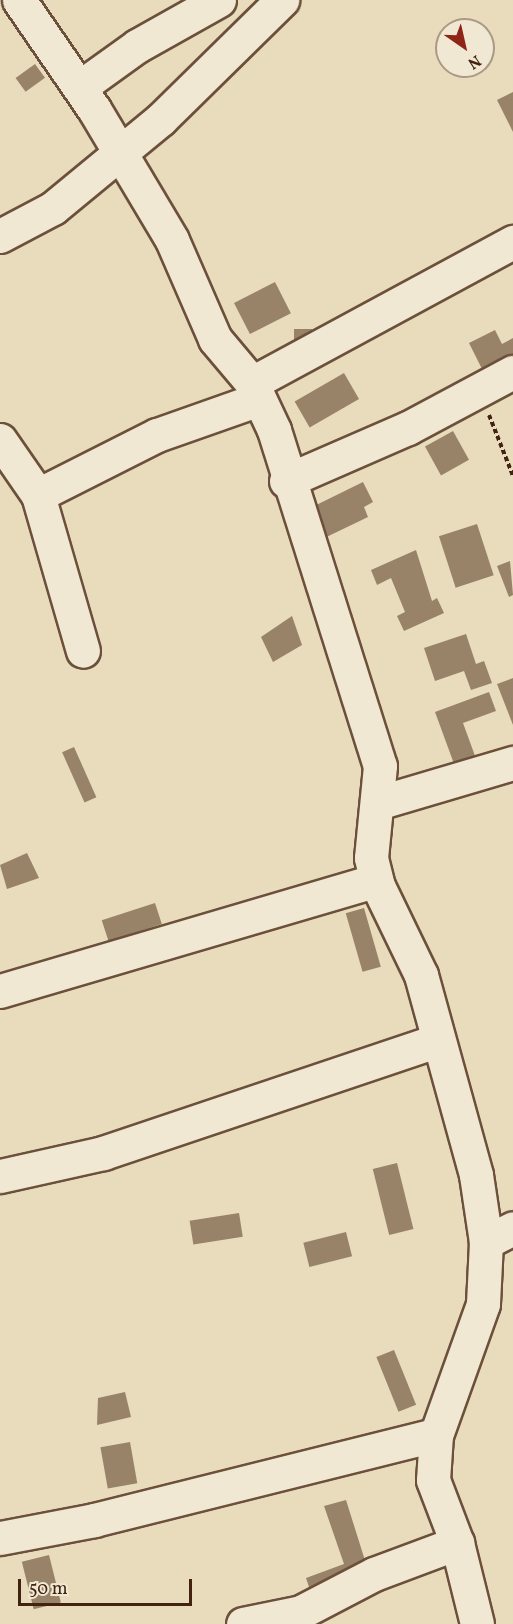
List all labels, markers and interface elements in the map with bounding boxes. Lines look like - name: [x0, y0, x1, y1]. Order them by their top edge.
- north arrow: [435, 18, 495, 78]
- text: N: [463, 49, 485, 74]
- scale bar: [21, 1567, 195, 1605]
- text: 50 m: [29, 1577, 68, 1602]

